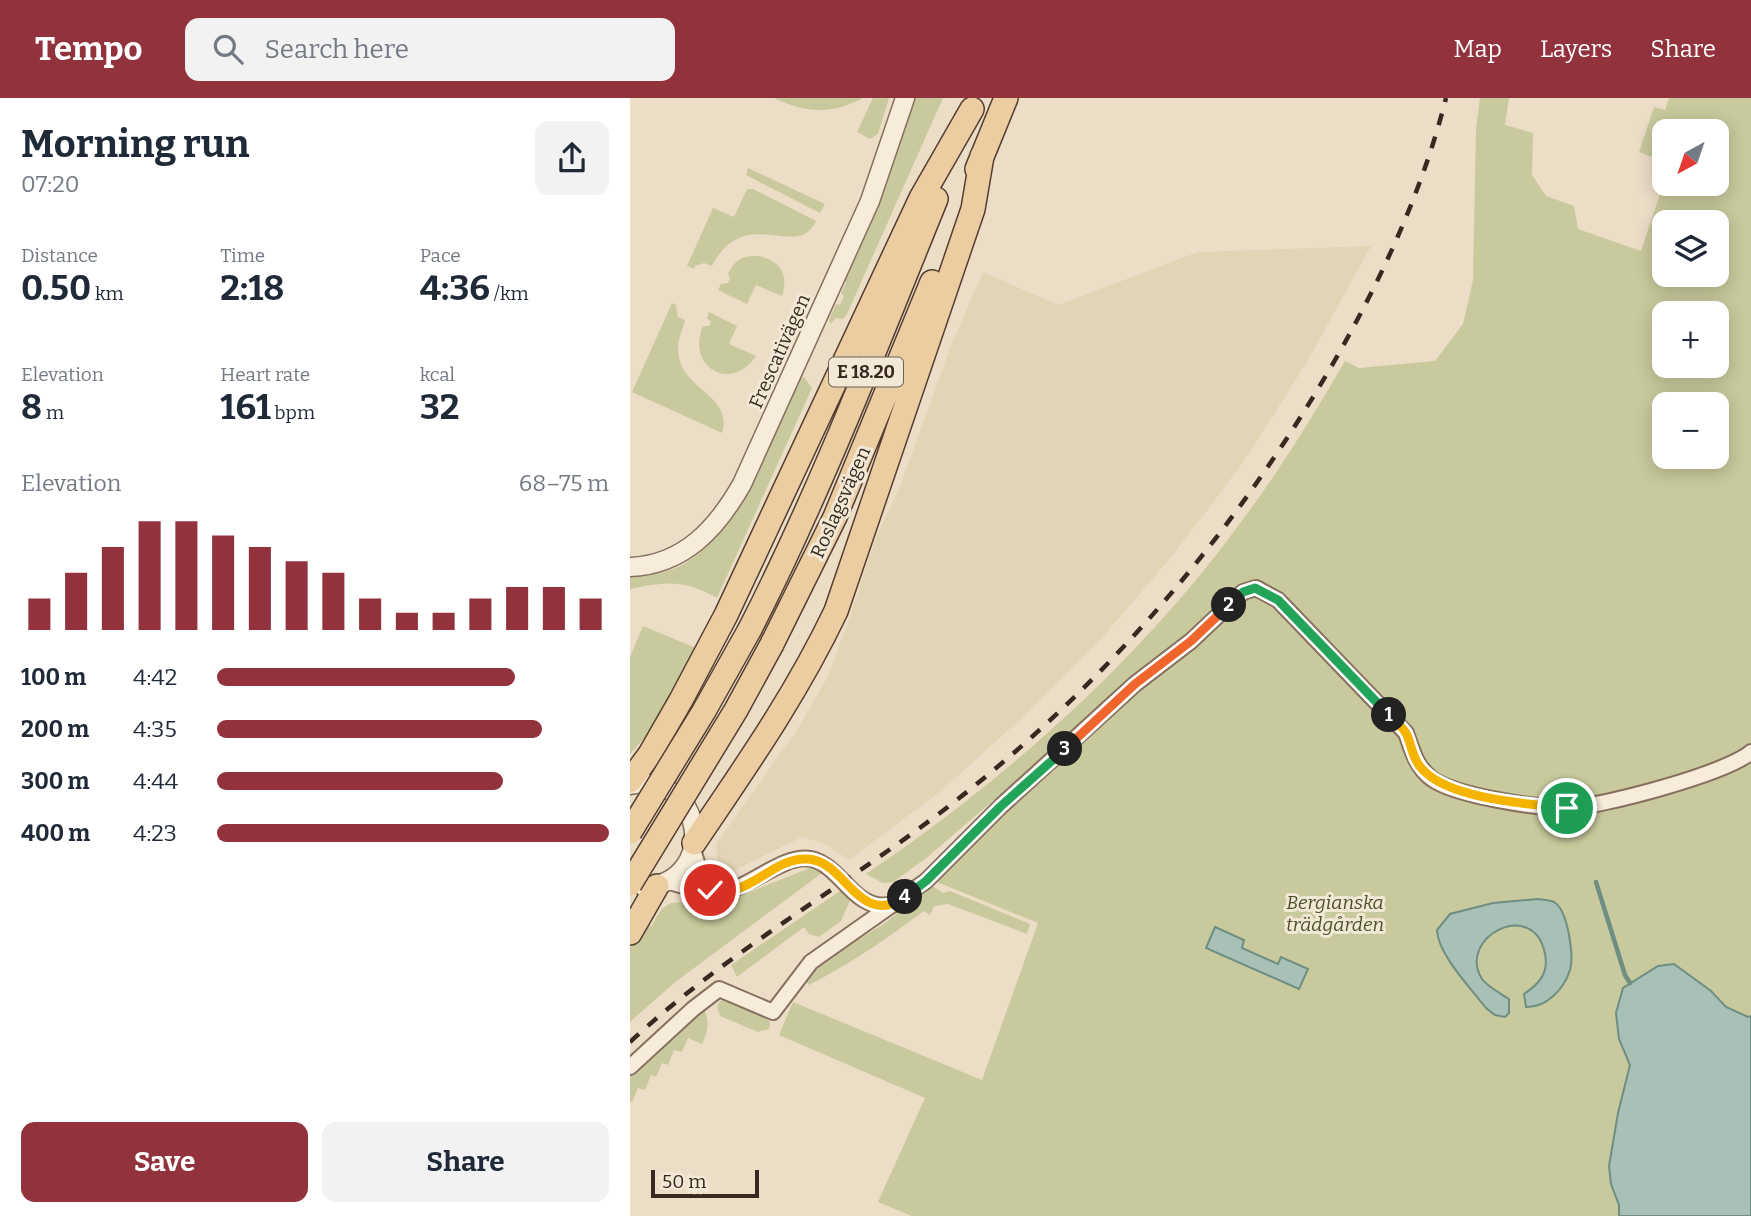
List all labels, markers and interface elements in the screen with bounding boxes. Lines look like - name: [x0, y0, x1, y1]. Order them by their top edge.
- search box: [185, 18, 675, 81]
- text: Tempo: [35, 29, 143, 69]
- icon: search: [209, 30, 247, 68]
- text: Search here: [265, 34, 409, 65]
- text: Map: [1454, 35, 1502, 63]
- text: Layers: [1540, 35, 1612, 63]
- text: Share: [1650, 35, 1716, 63]
- north arrow: [1652, 119, 1729, 196]
- map controls: [1652, 119, 1729, 469]
- text: Morning run: [21, 121, 249, 167]
- button: share: [535, 121, 609, 195]
- text: 07:20: [21, 170, 79, 198]
- button: layers: [1652, 210, 1729, 287]
- text: Distance: [21, 244, 98, 267]
- text: Time: [220, 244, 265, 267]
- text: Pace: [420, 244, 461, 267]
- text: 0.50: [21, 267, 91, 309]
- text: 2:18: [220, 267, 284, 309]
- text: 4:36: [420, 267, 490, 309]
- text: km: [91, 282, 124, 305]
- text: /km: [490, 282, 529, 305]
- street label: Frescativägen: [744, 291, 815, 412]
- button: +: [1652, 301, 1729, 378]
- road number: E 18.20: [829, 358, 903, 386]
- text: Elevation: [21, 363, 104, 386]
- text: Heart rate: [220, 363, 310, 386]
- text: kcal: [420, 363, 455, 386]
- text: 8: [21, 386, 42, 428]
- text: 161: [220, 386, 271, 428]
- text: 32: [420, 386, 460, 428]
- button: −: [1652, 392, 1729, 469]
- text: m: [42, 401, 64, 424]
- text: bpm: [271, 401, 315, 424]
- street label: Roslagsvägen: [806, 443, 875, 562]
- text: Elevation: [21, 469, 121, 497]
- text: 68–75 m: [519, 469, 609, 497]
- pin: 2: [1212, 588, 1246, 622]
- text: 2: [1223, 593, 1234, 616]
- text: 100 m: [21, 663, 86, 691]
- text: 4:42: [133, 663, 177, 691]
- pin: 1: [1372, 698, 1406, 732]
- text: 1: [1384, 703, 1393, 726]
- text: 200 m: [21, 715, 89, 743]
- text: 4:35: [133, 715, 177, 743]
- pin: 3: [1048, 732, 1082, 766]
- text: 3: [1059, 737, 1070, 760]
- text: 300 m: [21, 767, 90, 795]
- text: 4:44: [133, 767, 178, 795]
- pin: [1537, 778, 1597, 838]
- icon: arrive: [1548, 789, 1586, 827]
- text: 400 m: [21, 819, 90, 847]
- text: 4:23: [133, 819, 177, 847]
- pin: [680, 860, 740, 920]
- icon: check: [691, 871, 729, 909]
- pin: 4: [888, 880, 922, 914]
- text: 4: [899, 885, 910, 908]
- park label: Bergianska trädgården: [1286, 891, 1384, 936]
- button: Save: [21, 1122, 308, 1202]
- button: Share: [322, 1122, 609, 1202]
- scale bar: [651, 1167, 760, 1199]
- text: 50 m: [662, 1170, 706, 1193]

